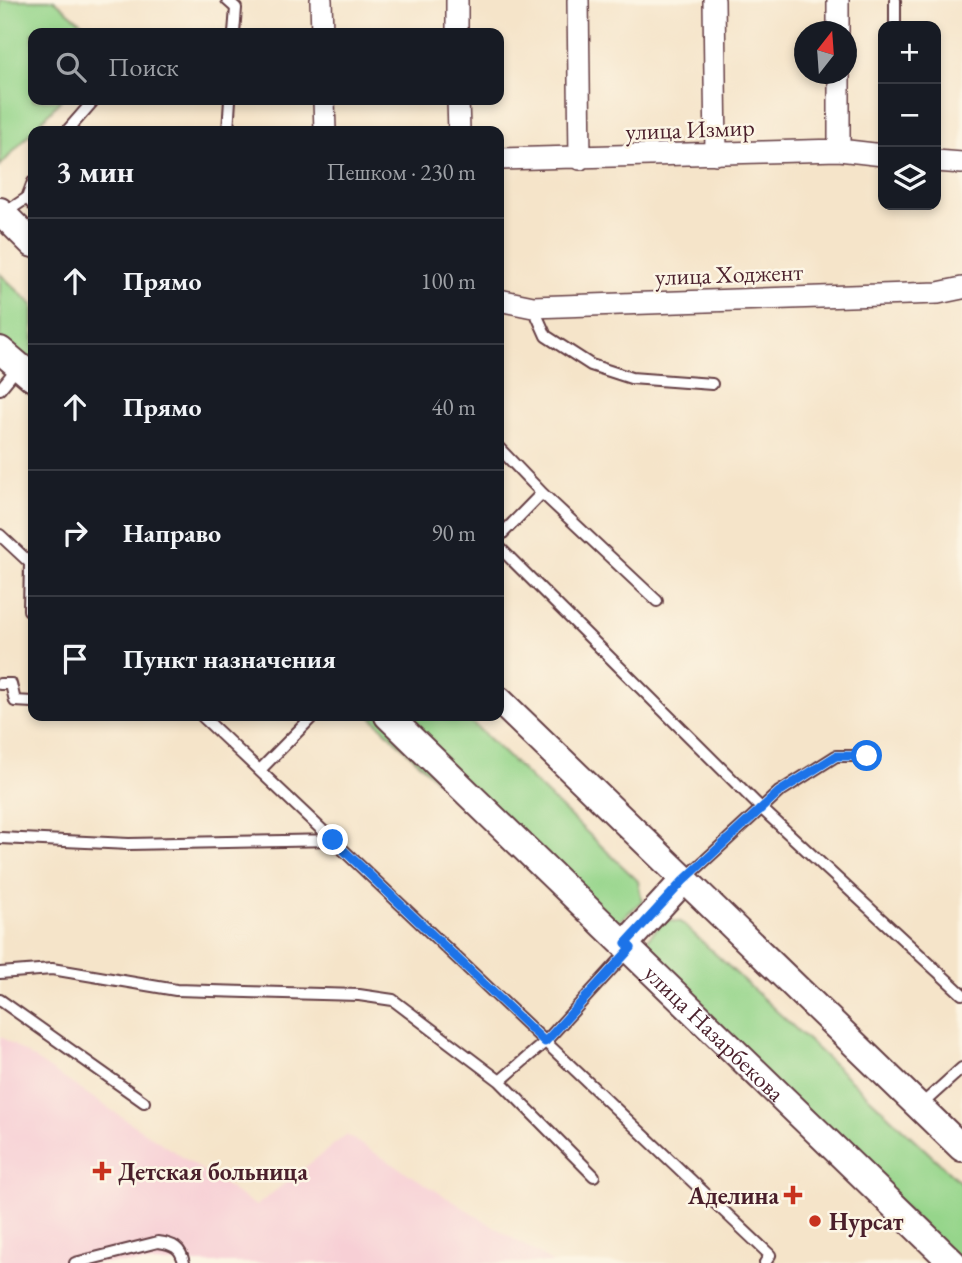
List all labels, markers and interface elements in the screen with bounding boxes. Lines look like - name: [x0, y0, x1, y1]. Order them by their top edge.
- north arrow: [794, 21, 857, 84]
- map controls: [878, 21, 941, 210]
- button: +: [878, 21, 941, 84]
- search box: [28, 28, 504, 105]
- icon: search: [52, 48, 90, 86]
- text: Поиск: [108, 50, 179, 84]
- button: −: [878, 84, 941, 147]
- street label: улица Измир: [625, 111, 755, 147]
- button: layers: [878, 147, 941, 210]
- text: 3 мин: [56, 152, 134, 191]
- text: Пешком · 230 m: [327, 157, 476, 187]
- street label: улица Ходжент: [654, 256, 804, 292]
- icon: ahead: [56, 262, 94, 300]
- text: Прямо: [123, 264, 202, 298]
- text: 100 m: [420, 266, 476, 296]
- icon: ahead: [56, 388, 94, 426]
- text: Прямо: [123, 390, 202, 424]
- text: 40 m: [431, 392, 476, 422]
- icon: right: [56, 514, 94, 552]
- text: Направо: [123, 516, 221, 550]
- text: 90 m: [431, 518, 476, 548]
- icon: arrive: [56, 640, 94, 678]
- text: Пункт назначения: [123, 642, 336, 676]
- route start: [851, 740, 882, 771]
- route end: [317, 824, 348, 855]
- street label: улица Назарбекова: [638, 957, 792, 1108]
- place label: Детская больница: [118, 1156, 308, 1187]
- marker: Детская больница: [92, 1161, 112, 1181]
- place label: Аделина: [687, 1180, 779, 1211]
- marker: Аделина: [785, 1187, 801, 1203]
- place label: Нурсат: [829, 1206, 904, 1238]
- marker: Нурсат: [807, 1213, 823, 1229]

